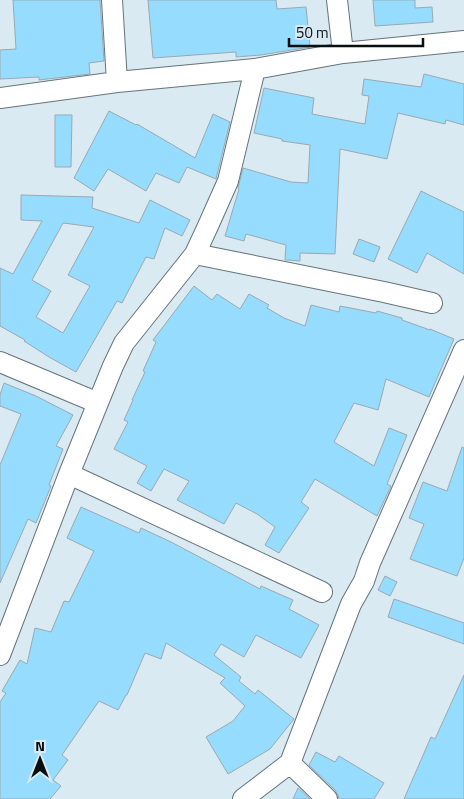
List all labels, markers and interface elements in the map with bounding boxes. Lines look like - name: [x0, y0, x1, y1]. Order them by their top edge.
- scale bar: [289, 15, 423, 47]
- text: 50 m: [296, 21, 329, 44]
- north arrow: [15, 734, 65, 784]
- text: N: [35, 735, 45, 756]

